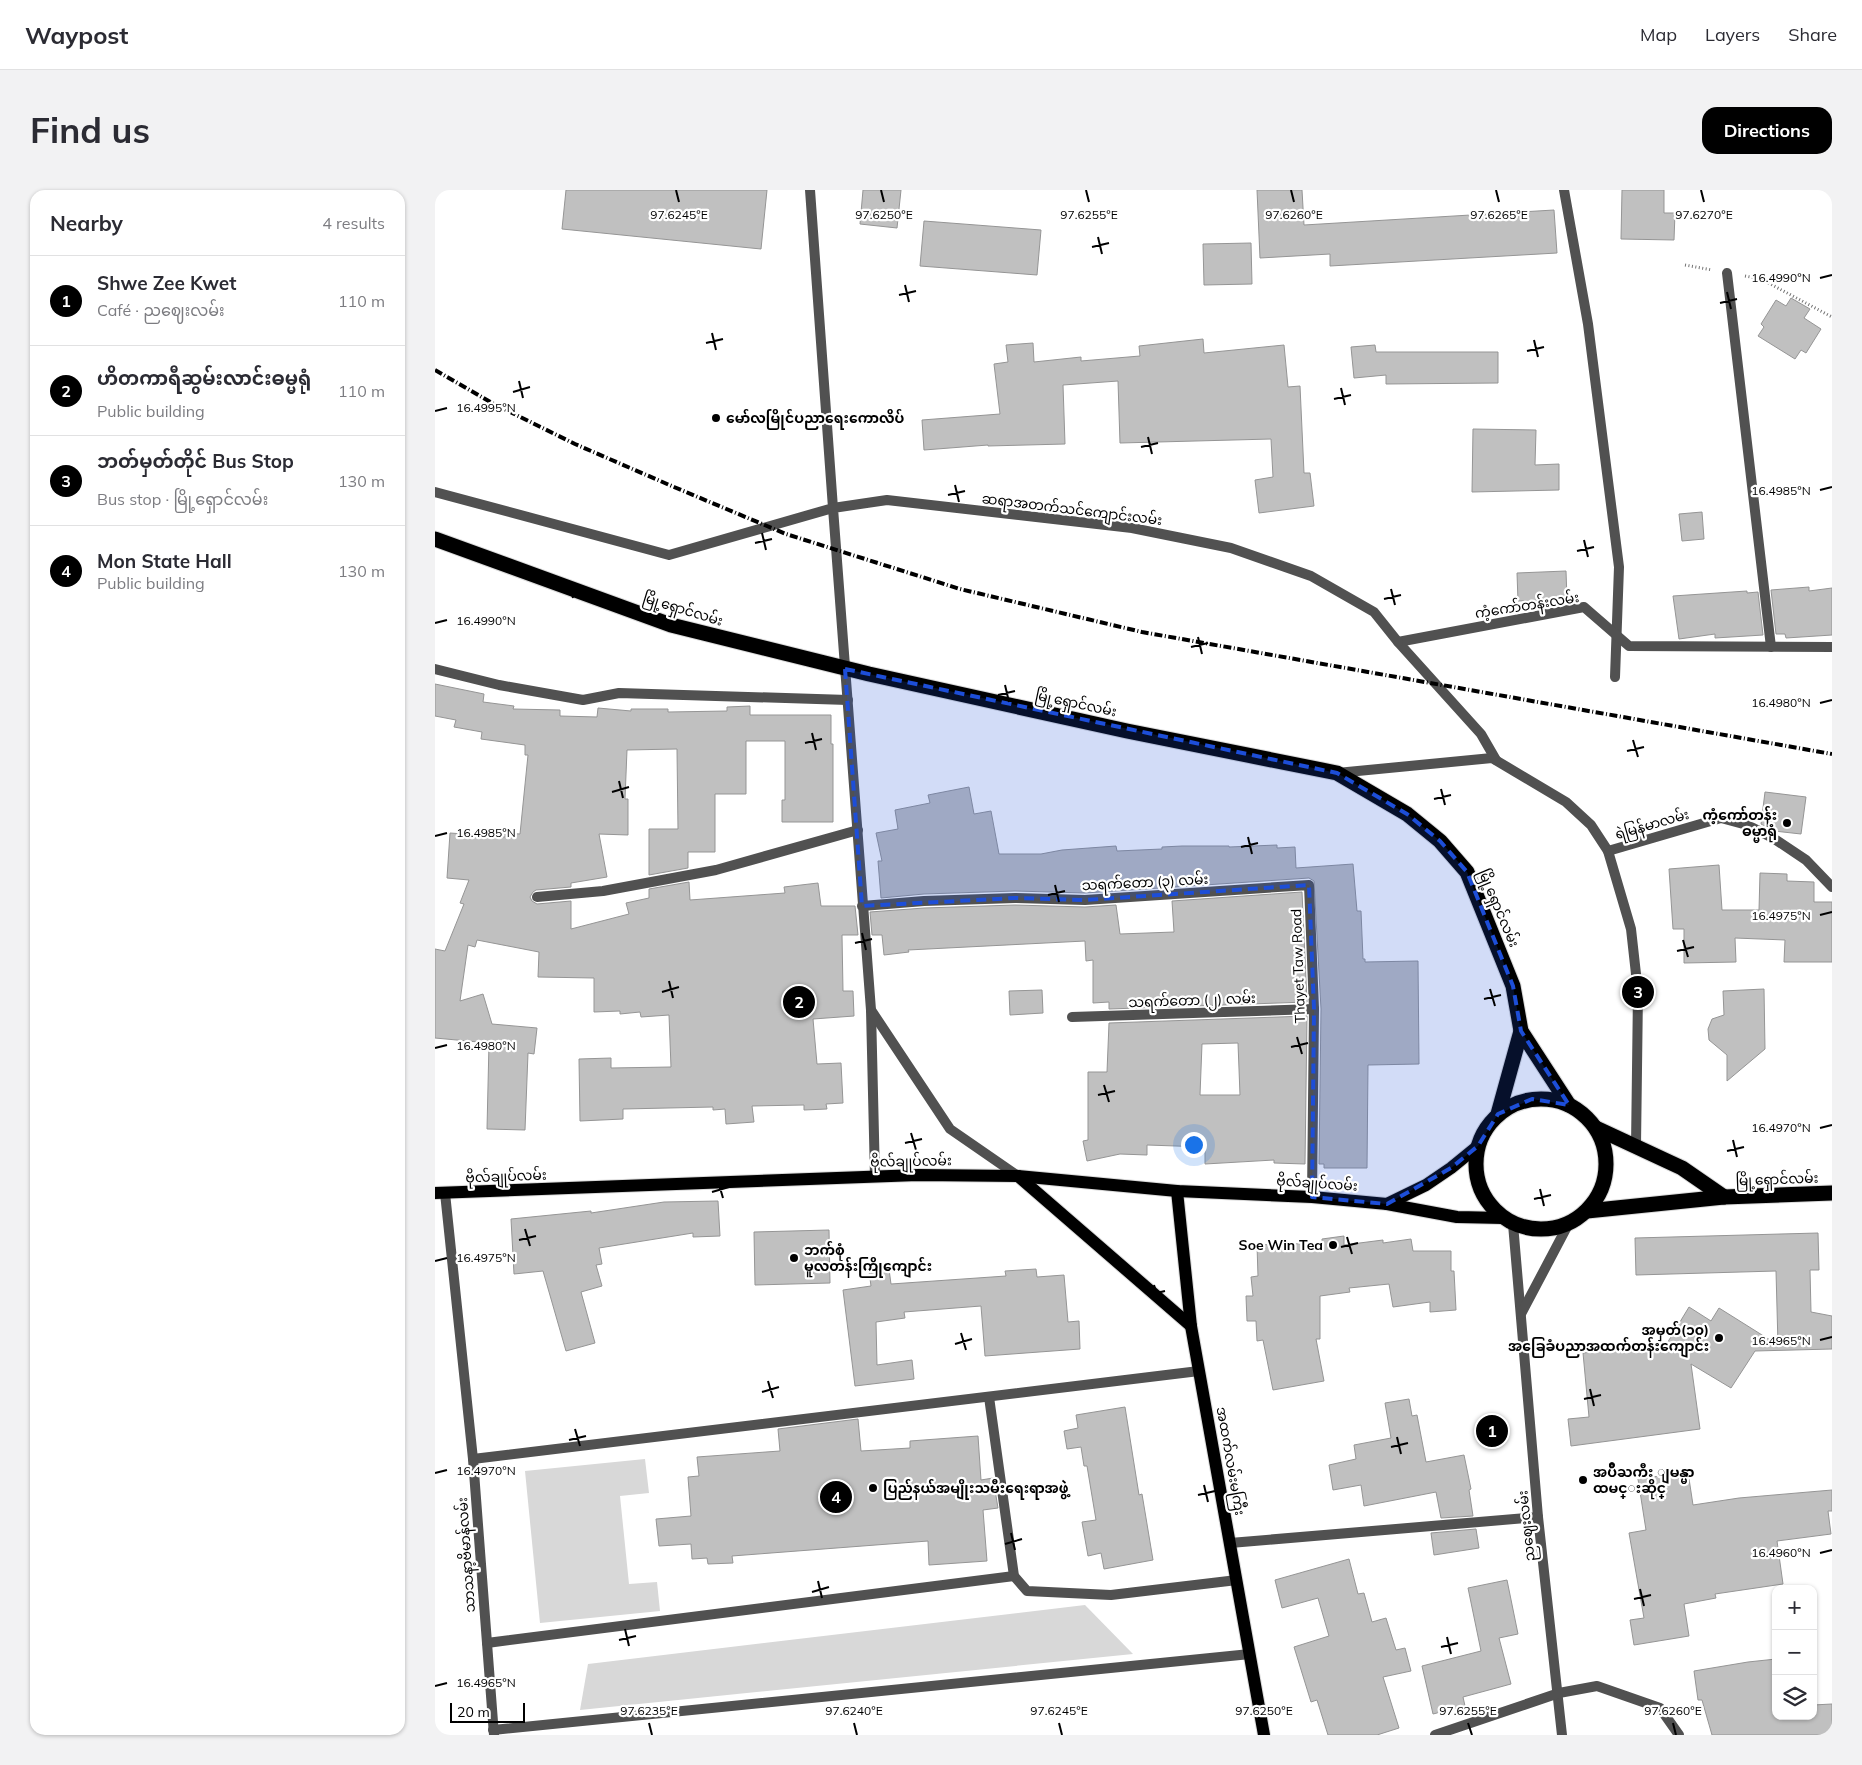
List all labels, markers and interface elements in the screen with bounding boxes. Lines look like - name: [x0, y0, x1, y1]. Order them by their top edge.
- text: Waypost: [25, 20, 128, 50]
- text: Map: [1640, 23, 1677, 46]
- text: Layers: [1705, 23, 1760, 46]
- text: Share: [1788, 23, 1837, 46]
- button: Directions: [1702, 107, 1832, 154]
- text: Find us: [30, 108, 150, 152]
- text: 97.6245°E: [650, 207, 708, 222]
- text: 97.6250°E: [855, 207, 913, 222]
- text: 97.6255°E: [1060, 207, 1118, 222]
- text: 97.6260°E: [1265, 207, 1323, 222]
- text: 97.6265°E: [1470, 207, 1528, 222]
- text: 97.6270°E: [1675, 207, 1733, 222]
- text: Nearby: [50, 210, 123, 236]
- text: 4 results: [322, 213, 385, 233]
- text: 16.4990°N: [1751, 270, 1811, 285]
- text: Shwe Zee Kwet: [97, 271, 236, 295]
- text: 1: [61, 291, 71, 311]
- text: 110 m: [338, 291, 385, 311]
- text: Café · ညဈေးလမ်း: [97, 300, 225, 320]
- text: ဟိတကာရီဆွမ်းလာင်းဓမ္မရုံ: [97, 366, 311, 390]
- text: 2: [61, 381, 71, 401]
- text: 110 m: [338, 381, 385, 401]
- text: 16.4995°N: [456, 400, 516, 415]
- text: Public building: [97, 401, 205, 421]
- place label: မော်လမြိုင်ပညာရေးကောလိပ်: [726, 408, 905, 430]
- marker: မော်လမြိုင်ပညာရေးကောလိပ်: [710, 412, 722, 424]
- text: ဘတ်မှတ်တိုင် Bus Stop: [97, 449, 294, 473]
- text: 3: [61, 471, 71, 491]
- text: 130 m: [338, 471, 385, 491]
- text: 16.4985°N: [1751, 483, 1811, 498]
- street label: ဆရာအတက်သင်ကျောင်းလမ်း: [980, 488, 1163, 532]
- text: Bus stop · မြို့ရှောင်လမ်း: [97, 489, 268, 509]
- text: Mon State Hall: [97, 549, 232, 573]
- text: 4: [61, 561, 71, 581]
- text: 130 m: [338, 561, 385, 581]
- text: Public building: [97, 573, 205, 593]
- street label: မြို့ရှောင်လမ်း: [640, 587, 726, 633]
- street label: ကံ့ကော်တန်းလမ်း: [1474, 587, 1581, 625]
- text: 16.4990°N: [456, 613, 516, 628]
- street label: မြို့ရှောင်လမ်း: [1033, 685, 1119, 723]
- text: 16.4980°N: [1751, 695, 1811, 710]
- street label: ရဲမြန်မာလမ်း: [1613, 804, 1692, 846]
- place label: ကံ့ကော်တန်း ဓမ္မာရုံ: [1703, 805, 1777, 843]
- marker: ကံ့ကော်တန်း ဓမ္မာရုံ: [1781, 817, 1793, 829]
- text: 16.4985°N: [456, 825, 516, 840]
- street label: မြို့ရှောင်လမ်း: [1472, 866, 1524, 951]
- street label: သရက်တော (၃) လမ်း: [1081, 869, 1209, 897]
- text: 16.4975°N: [1751, 908, 1811, 923]
- street label: Thayet Taw Road: [1287, 909, 1309, 1023]
- pin: 3: [1622, 973, 1654, 1011]
- pin: 2: [783, 983, 815, 1021]
- street label: သရက်တော (၂) လမ်း: [1128, 988, 1256, 1014]
- text: 16.4980°N: [456, 1038, 516, 1053]
- text: 16.4970°N: [1751, 1120, 1811, 1135]
- your location: [1181, 1132, 1207, 1158]
- street label: ဗိုလ်ချုပ်လမ်း: [870, 1150, 952, 1174]
- street label: ဗိုလ်ချုပ်လမ်း: [465, 1165, 547, 1189]
- street label: မြို့ရှောင်လမ်း: [1735, 1168, 1819, 1192]
- street label: ဗိုလ်ချုပ်လမ်း: [1276, 1170, 1358, 1198]
- place label: Soe Win Tea: [1239, 1236, 1323, 1254]
- marker: Soe Win Tea: [1327, 1239, 1339, 1251]
- place label: ဘက်စုံ မူလတန်းကြိုကျောင်း: [804, 1240, 932, 1278]
- text: 16.4975°N: [456, 1250, 516, 1265]
- marker: ဘက်စုံ မူလတန်းကြိုကျောင်း: [788, 1252, 800, 1264]
- place label: အမှတ်(၁၀) အခြေခံပညာအထက်တန်းကျောင်း: [1508, 1320, 1709, 1358]
- marker: အမှတ်(၁၀) အခြေခံပညာအထက်တန်းကျောင်း: [1713, 1332, 1725, 1344]
- text: 16.4965°N: [1751, 1333, 1811, 1348]
- street label: အထက်လမ်းမကြီး: [1210, 1405, 1250, 1517]
- pin: 1: [1476, 1412, 1508, 1450]
- place label: အပ်ိဳႀကီး ျမန္မာ ထမင္းဆိုင္: [1593, 1462, 1695, 1500]
- text: 16.4970°N: [456, 1463, 516, 1478]
- marker: အပ်ိဳႀကီး ျမန္မာ ထမင္းဆိုင္: [1577, 1474, 1589, 1486]
- pin: 4: [820, 1478, 852, 1516]
- place label: ပြည်နယ်အမျိုးသမီးရေးရာအဖွဲ့: [883, 1478, 1071, 1500]
- marker: ပြည်နယ်အမျိုးသမီးရေးရာအဖွဲ့: [867, 1482, 879, 1494]
- street label: ညဈေးလမ်း: [1512, 1489, 1542, 1562]
- street label: သာသနာ့ဗိမာန်လမ်း: [452, 1496, 482, 1613]
- text: 16.4960°N: [1751, 1545, 1811, 1560]
- map controls: [1772, 1585, 1817, 1720]
- button: +: [1772, 1585, 1817, 1630]
- button: −: [1772, 1630, 1817, 1675]
- text: 16.4965°N: [456, 1675, 516, 1690]
- button: layers: [1772, 1675, 1817, 1720]
- scale bar: [450, 1700, 525, 1723]
- text: 20 m: [457, 1703, 490, 1721]
- text: 97.6235°E: [620, 1703, 678, 1718]
- text: 97.6240°E: [825, 1703, 883, 1718]
- text: 97.6245°E: [1030, 1703, 1088, 1718]
- text: 97.6250°E: [1235, 1703, 1293, 1718]
- text: 97.6255°E: [1439, 1703, 1497, 1718]
- text: 97.6260°E: [1644, 1703, 1702, 1718]

